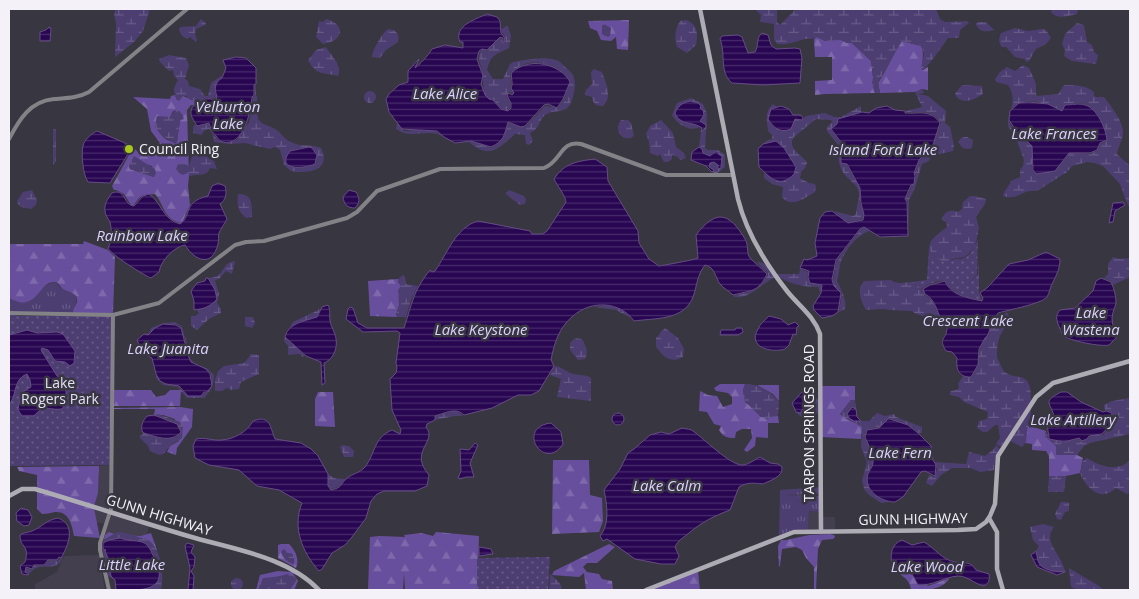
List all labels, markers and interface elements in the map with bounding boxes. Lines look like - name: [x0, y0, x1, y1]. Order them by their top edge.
- water label: Lake Alice: [413, 83, 478, 103]
- water label: Velburton Lake: [196, 96, 260, 133]
- water label: Lake Frances: [1011, 123, 1097, 143]
- place label: Council Ring: [139, 139, 220, 158]
- water label: Island Ford Lake: [829, 139, 938, 159]
- marker: Council Ring: [123, 143, 135, 155]
- water label: Rainbow Lake: [96, 225, 188, 245]
- water label: Lake Wastena: [1062, 302, 1120, 339]
- water label: Crescent Lake: [923, 310, 1014, 330]
- water label: Lake Keystone: [434, 319, 528, 339]
- water label: Lake Juanita: [127, 338, 209, 358]
- street label: TARPON SPRINGS ROAD: [799, 344, 818, 502]
- park label: Lake Rogers Park: [21, 373, 100, 408]
- water label: Lake Artillery: [1030, 409, 1117, 429]
- water label: Lake Fern: [868, 442, 932, 462]
- water label: Lake Calm: [633, 475, 701, 495]
- street label: GUNN HIGHWAY: [104, 489, 214, 540]
- street label: GUNN HIGHWAY: [858, 508, 968, 529]
- water label: Little Lake: [99, 554, 166, 574]
- water label: Lake Wood: [891, 556, 964, 576]

